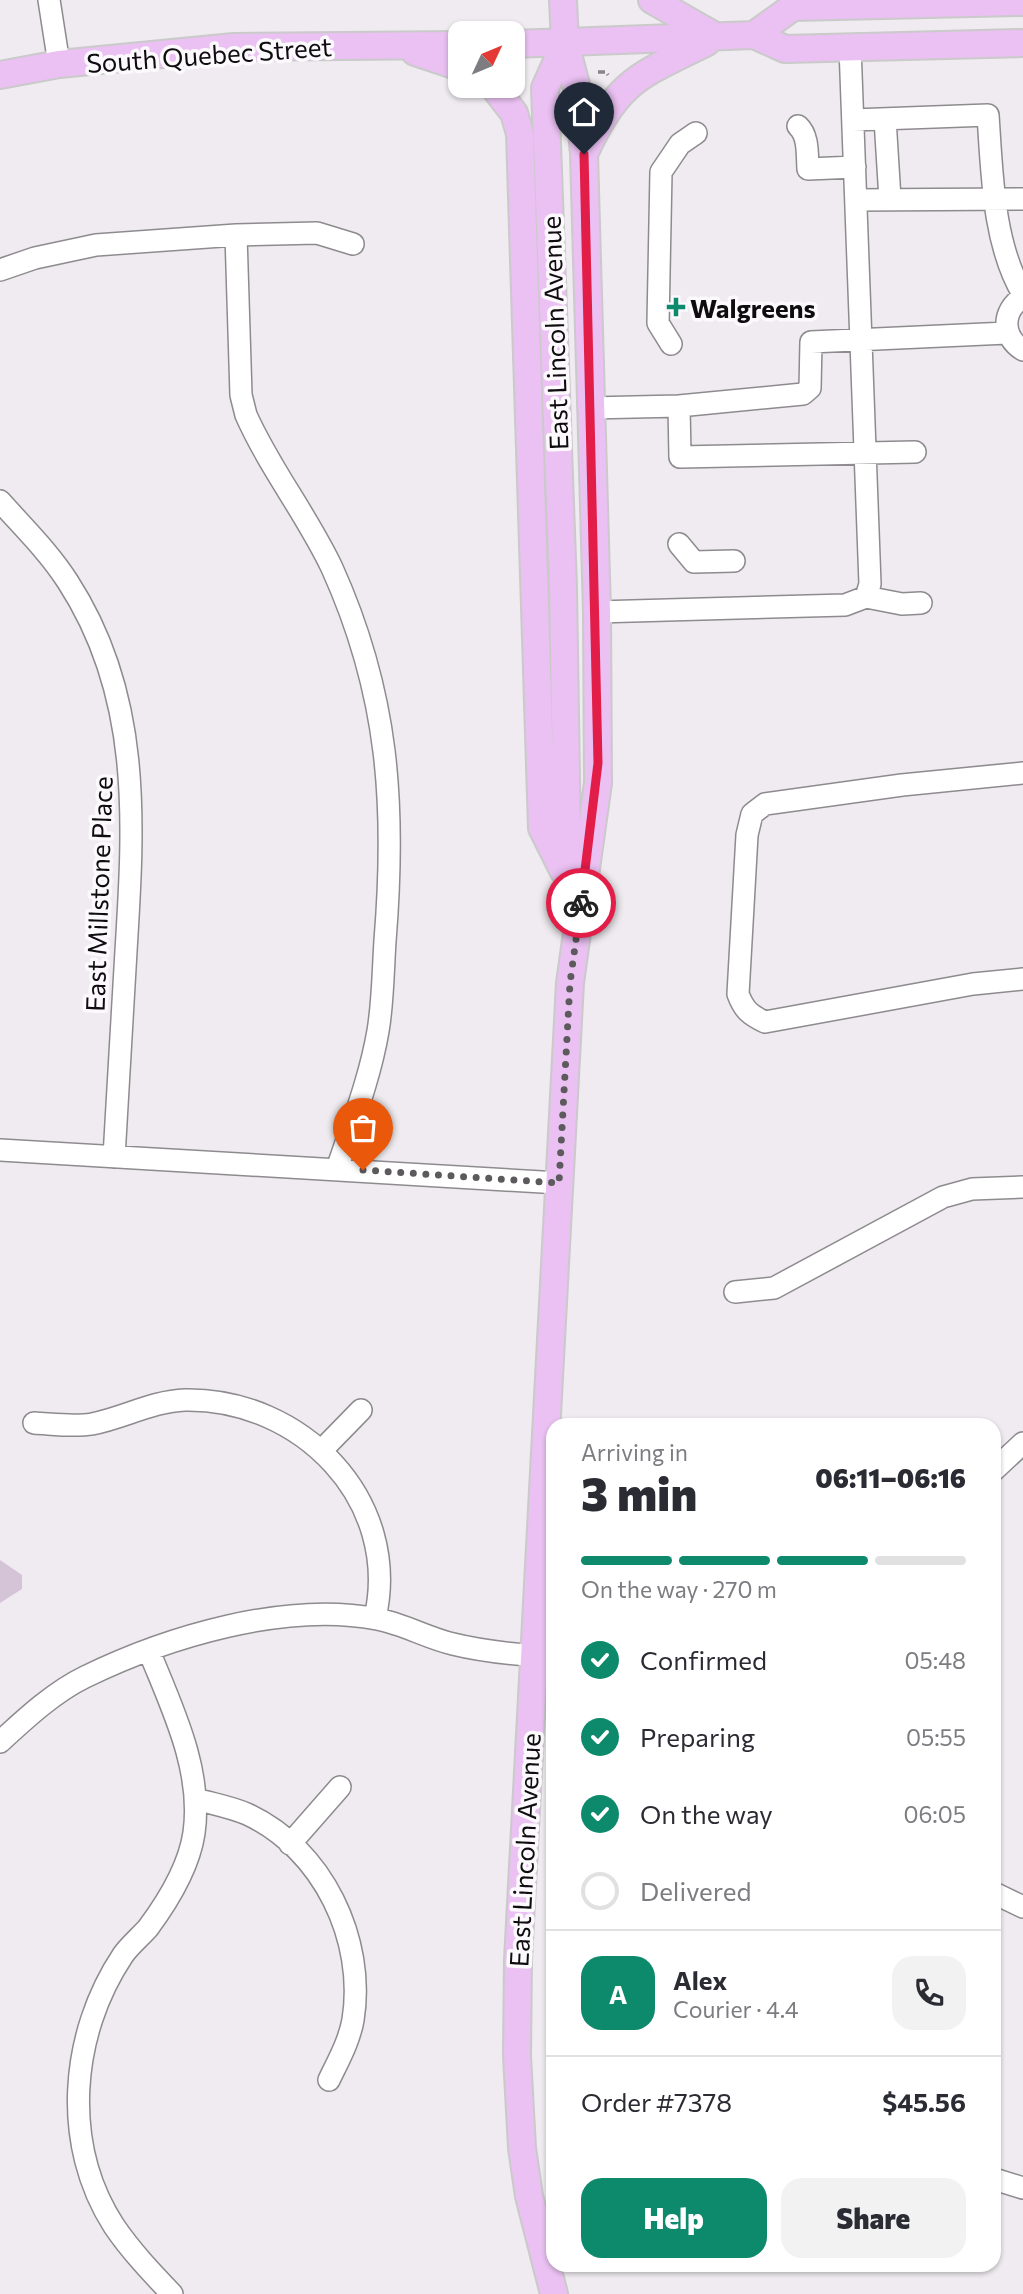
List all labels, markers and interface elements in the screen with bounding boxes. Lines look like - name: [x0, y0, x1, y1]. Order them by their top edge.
- north arrow: [448, 21, 525, 98]
- map controls: [448, 21, 525, 98]
- street label: South Quebec Street: [85, 30, 333, 78]
- pin: [554, 82, 614, 154]
- icon: home: [565, 93, 603, 131]
- street label: East Lincoln Avenue: [534, 215, 574, 451]
- place label: Walgreens: [690, 292, 816, 323]
- marker: Walgreens: [668, 299, 684, 315]
- street label: East Millstone Place: [78, 776, 118, 1012]
- courier: [546, 868, 616, 938]
- icon: bike: [562, 884, 600, 922]
- pin: [333, 1098, 393, 1170]
- icon: bag: [344, 1109, 382, 1147]
- text: Arriving in: [581, 1438, 688, 1466]
- text: 06:11–06:16: [815, 1462, 966, 1493]
- text: 3 min: [581, 1464, 697, 1520]
- text: On the way · 270 m: [581, 1575, 777, 1603]
- icon: check: [581, 1641, 619, 1679]
- text: Confirmed: [640, 1644, 767, 1675]
- text: 05:48: [905, 1646, 966, 1674]
- icon: check: [581, 1718, 619, 1756]
- text: Preparing: [640, 1721, 755, 1752]
- text: 05:55: [906, 1723, 966, 1751]
- street label: East Lincoln Avenue: [502, 1732, 546, 1968]
- icon: check: [581, 1795, 619, 1833]
- text: On the way: [640, 1798, 773, 1829]
- text: 06:05: [903, 1800, 966, 1828]
- text: Delivered: [640, 1875, 751, 1906]
- button: phone: [892, 1956, 966, 2030]
- text: Alex: [673, 1964, 727, 1995]
- text: A: [609, 1978, 627, 2009]
- text: Courier · 4.4: [673, 1995, 799, 2023]
- text: Order #7378: [581, 2086, 732, 2117]
- text: $45.56: [882, 2086, 966, 2117]
- button: Help: [581, 2178, 767, 2258]
- button: Share: [781, 2178, 966, 2258]

